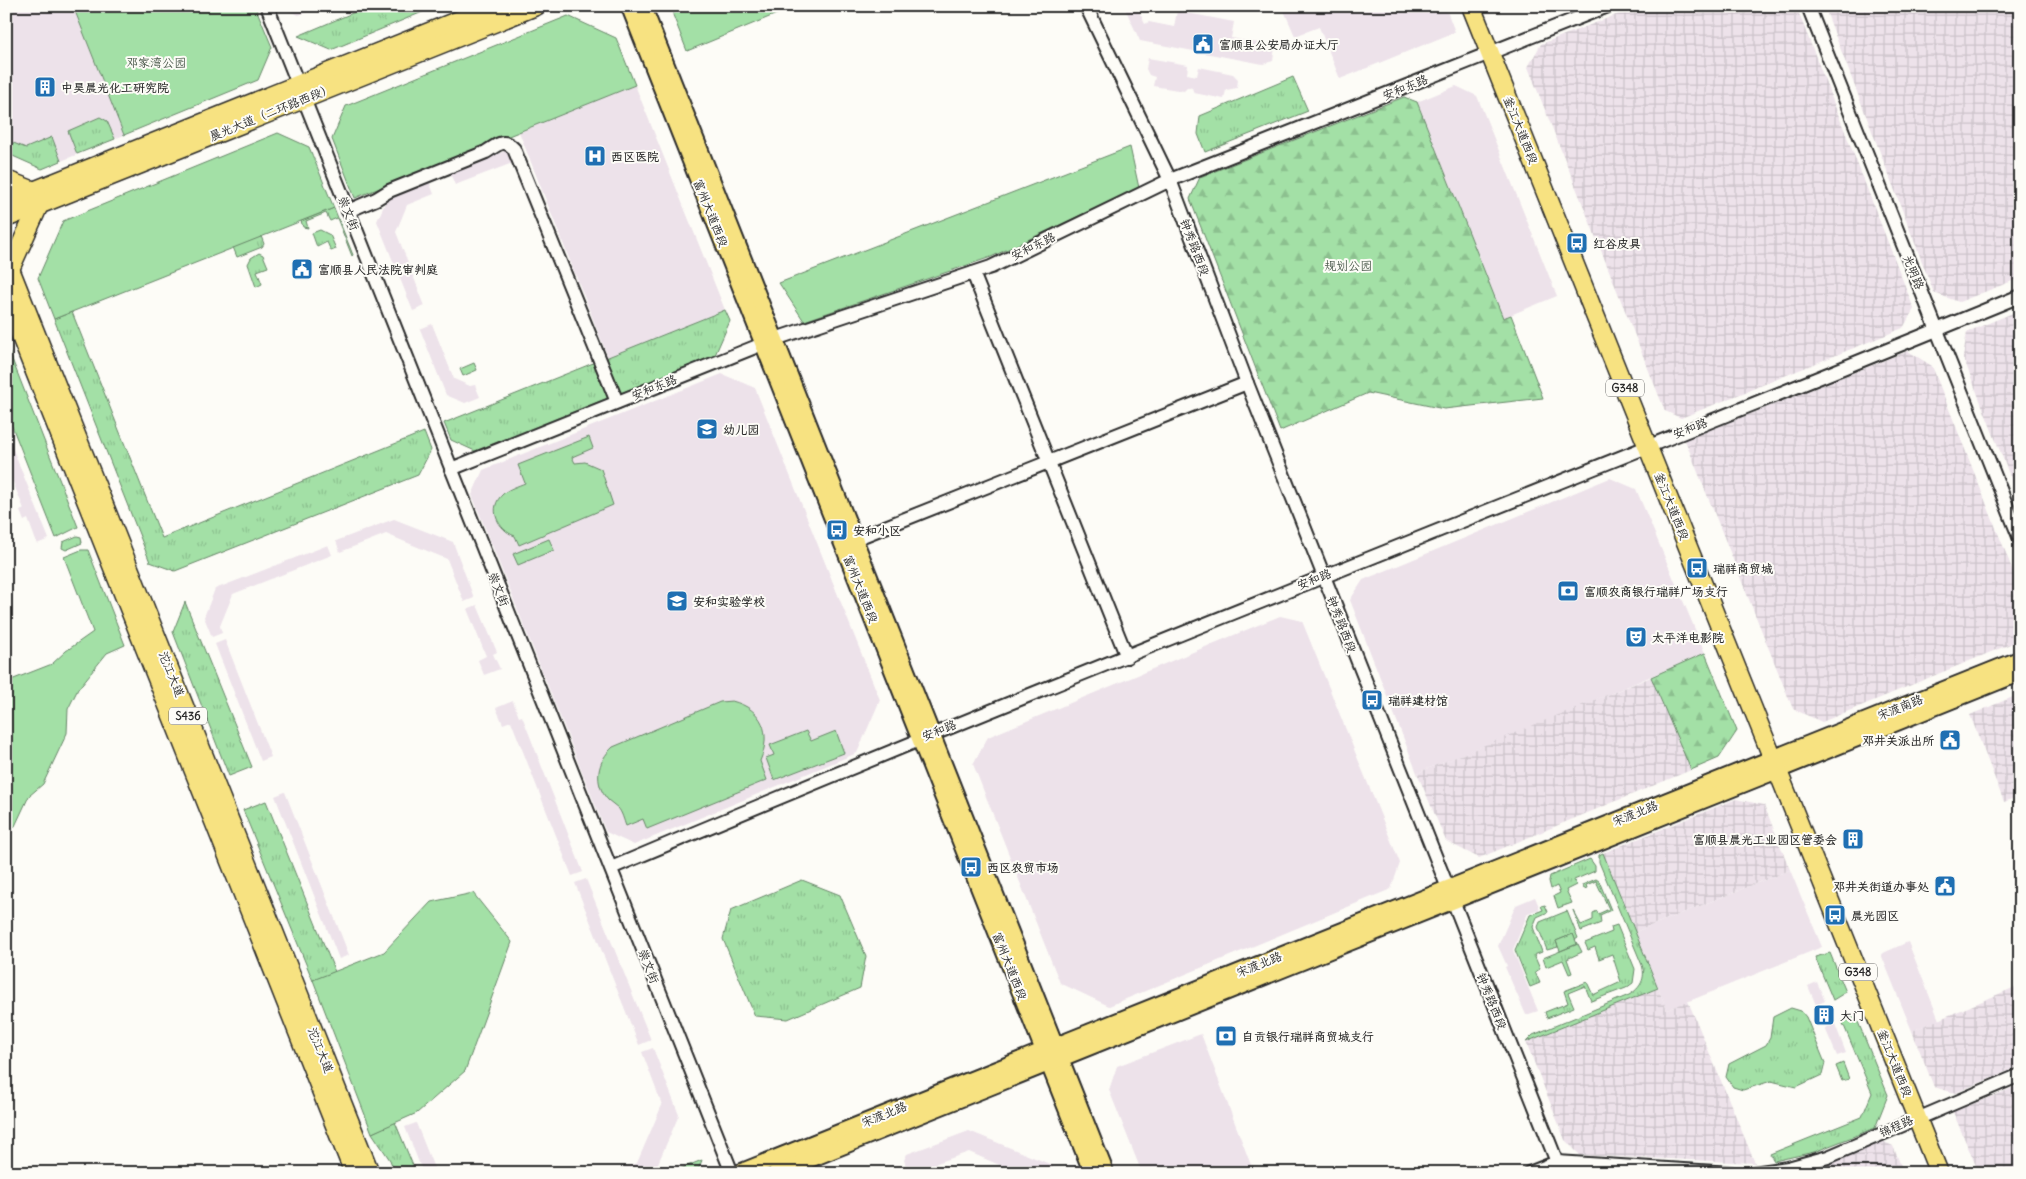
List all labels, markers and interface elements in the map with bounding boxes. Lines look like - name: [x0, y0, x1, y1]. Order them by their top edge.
- public building icon: 富顺县公安局办证大厅: [1191, 32, 1215, 56]
- place label: 富顺县公安局办证大厅: [1219, 37, 1339, 52]
- park label: 邓家湾公园: [126, 55, 186, 70]
- street label: 安和东路: [1380, 71, 1430, 103]
- building icon: 中昊晨光化工研究院: [33, 75, 57, 99]
- place label: 中昊晨光化工研究院: [61, 80, 169, 95]
- street label: 晨光大道（二环路西段）: [207, 80, 335, 144]
- street label: 釜江大道西段: [1501, 94, 1541, 166]
- hospital icon: 西区医院: [583, 144, 607, 168]
- place label: 西区医院: [611, 149, 659, 164]
- street label: 富州大道西段: [691, 177, 731, 249]
- street label: 崇文街: [335, 193, 363, 233]
- street label: 钟秀路西段: [1177, 216, 1213, 278]
- street label: 安和东路: [1008, 229, 1058, 263]
- bus stop icon: 红谷皮具: [1565, 231, 1589, 255]
- place label: 红谷皮具: [1593, 236, 1641, 251]
- street label: 光明路: [1900, 252, 1928, 292]
- public building icon: 富顺县人民法院审判庭: [290, 257, 314, 281]
- park label: 规划公园: [1324, 258, 1372, 273]
- place label: 富顺县人民法院审判庭: [318, 262, 438, 277]
- street label: 安和东路: [629, 371, 679, 403]
- road number: G348: [1606, 379, 1644, 396]
- street label: 安和路: [1671, 415, 1709, 441]
- school or university icon: 幼儿园: [695, 417, 719, 441]
- place label: 幼儿园: [723, 422, 759, 437]
- street label: 釜江大道西段: [1652, 470, 1692, 542]
- bus stop icon: 安和小区: [825, 518, 849, 542]
- place label: 安和小区: [853, 523, 901, 538]
- street label: 富州大道西段: [841, 553, 881, 625]
- bus stop icon: 瑞祥商贸城: [1685, 556, 1709, 580]
- place label: 瑞祥商贸城: [1713, 561, 1773, 576]
- street label: 安和路: [1294, 565, 1334, 593]
- street label: 崇文街: [485, 569, 513, 609]
- bank icon: 富顺农商银行瑞祥广场支行: [1556, 579, 1580, 603]
- place label: 富顺农商银行瑞祥广场支行: [1584, 584, 1728, 599]
- school or university icon: 安和实验学校: [665, 589, 689, 613]
- street label: 钟秀路西段: [1324, 593, 1360, 655]
- place label: 安和实验学校: [693, 594, 765, 609]
- theatre icon: 太平洋电影院: [1624, 625, 1648, 649]
- place label: 太平洋电影院: [1652, 630, 1724, 645]
- street label: 沱江大道: [156, 649, 188, 699]
- bus stop icon: 瑞祥建材馆: [1360, 688, 1384, 712]
- street label: 宋渡南路: [1875, 691, 1925, 723]
- place label: 瑞祥建材馆: [1388, 693, 1448, 708]
- road number: S436: [169, 708, 207, 724]
- street label: 安和路: [919, 716, 959, 744]
- public building icon: 邓井关派出所: [1938, 728, 1962, 752]
- place label: 邓井关派出所: [1862, 733, 1935, 748]
- street label: 宋渡北路: [1610, 797, 1660, 829]
- building icon: 富顺县晨光工业园区管委会: [1841, 827, 1865, 851]
- place label: 富顺县晨光工业园区管委会: [1693, 832, 1837, 847]
- bus stop icon: 西区农贸市场: [959, 855, 983, 879]
- place label: 西区农贸市场: [987, 860, 1059, 875]
- public building icon: 邓井关街道办事处: [1933, 874, 1957, 898]
- place label: 邓井关街道办事处: [1833, 879, 1929, 894]
- bus stop icon: 晨光园区: [1823, 903, 1847, 927]
- place label: 晨光园区: [1851, 908, 1899, 923]
- street label: 富州大道西段: [990, 930, 1030, 1002]
- street label: 崇文街: [636, 947, 662, 985]
- street label: 宋渡北路: [1234, 948, 1284, 980]
- road number: G348: [1839, 964, 1877, 980]
- street label: 钟秀路西段: [1474, 970, 1510, 1032]
- building icon: 大门: [1812, 1003, 1836, 1027]
- place label: 大门: [1840, 1008, 1864, 1023]
- bank icon: 自贡银行瑞祥商贸城支行: [1214, 1024, 1238, 1048]
- street label: 沱江大道: [305, 1025, 337, 1075]
- street label: 釜江大道西段: [1875, 1027, 1915, 1099]
- place label: 自贡银行瑞祥商贸城支行: [1242, 1029, 1374, 1044]
- street label: 宋渡北路: [859, 1098, 909, 1130]
- street label: 锦程路: [1876, 1112, 1916, 1140]

